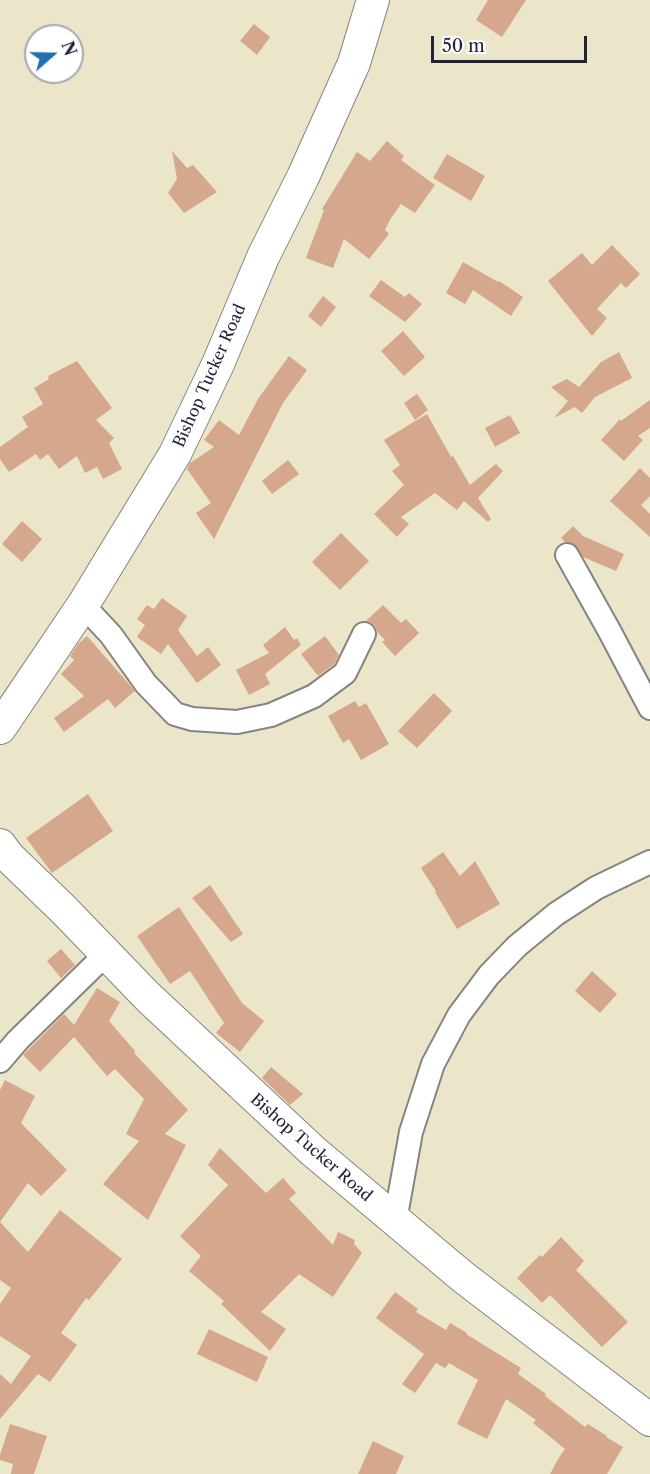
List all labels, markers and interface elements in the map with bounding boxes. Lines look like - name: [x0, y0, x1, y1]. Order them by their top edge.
- north arrow: [24, 24, 84, 84]
- scale bar: [434, 24, 590, 62]
- text: 50 m: [442, 35, 485, 57]
- text: N: [57, 39, 81, 58]
- street label: Bishop Tucker Road: [170, 301, 250, 451]
- street label: Bishop Tucker Road: [246, 1090, 376, 1206]

